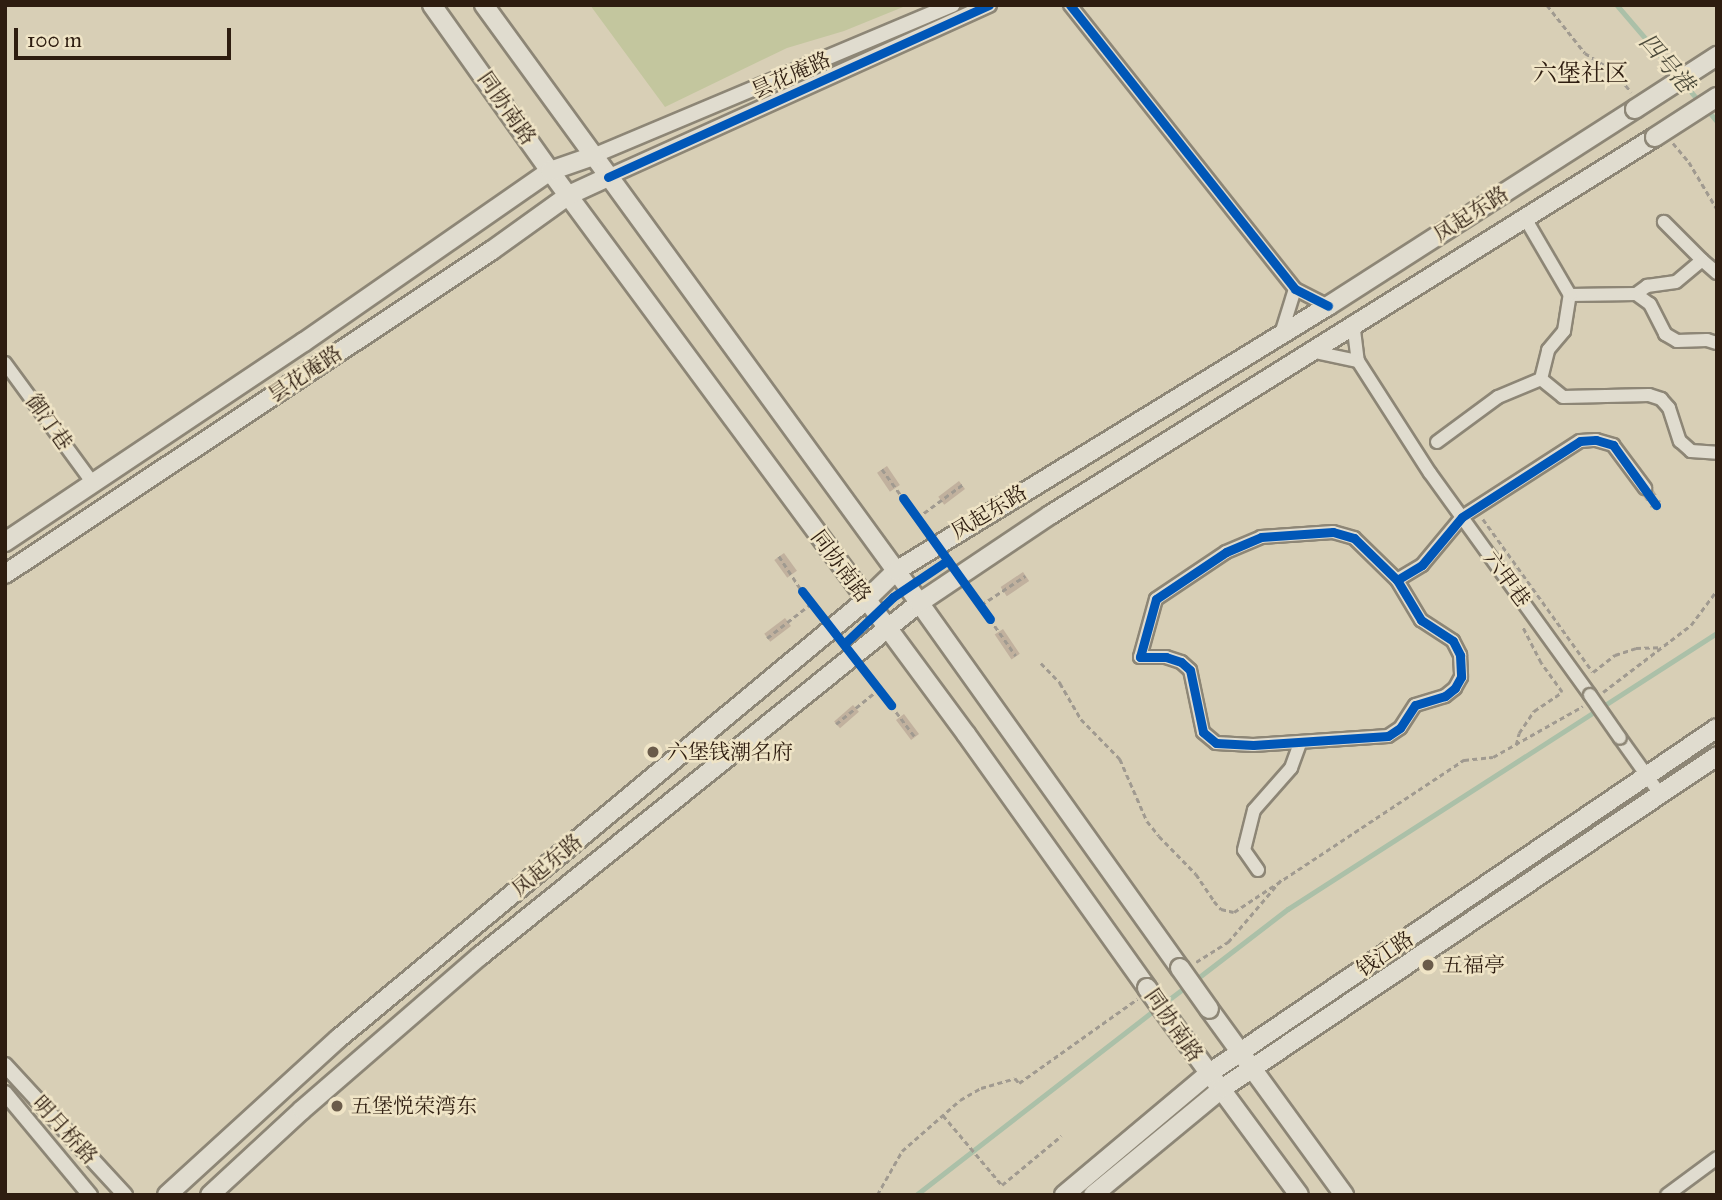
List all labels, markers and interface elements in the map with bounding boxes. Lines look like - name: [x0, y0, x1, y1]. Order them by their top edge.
- scale bar: [18, 14, 234, 58]
- text: 100 m: [27, 27, 82, 53]
- water label: 四号港: [1634, 28, 1700, 98]
- street label: 昙花庵路: [748, 46, 834, 104]
- district label: 六堡社区: [1533, 60, 1629, 88]
- street label: 同协南路: [473, 66, 541, 150]
- street label: 凤起东路: [1429, 181, 1513, 247]
- street label: 昙花庵路: [263, 340, 347, 408]
- street label: 御汀巷: [21, 389, 77, 455]
- street label: 凤起东路: [947, 480, 1031, 544]
- street label: 同协南路: [806, 525, 876, 607]
- street label: 六甲巷: [1478, 546, 1536, 612]
- place label: 六堡钱潮名府: [667, 739, 793, 765]
- marker: 六堡钱潮名府: [645, 744, 661, 760]
- street label: 凤起东路: [507, 828, 587, 902]
- street label: 钱江路: [1352, 926, 1418, 982]
- place label: 五福亭: [1442, 952, 1505, 978]
- marker: 五福亭: [1420, 957, 1436, 973]
- street label: 同协南路: [1140, 983, 1208, 1067]
- street label: 明月桥路: [27, 1091, 103, 1169]
- place label: 五堡悦荣湾东: [351, 1093, 477, 1119]
- marker: 五堡悦荣湾东: [329, 1098, 345, 1114]

